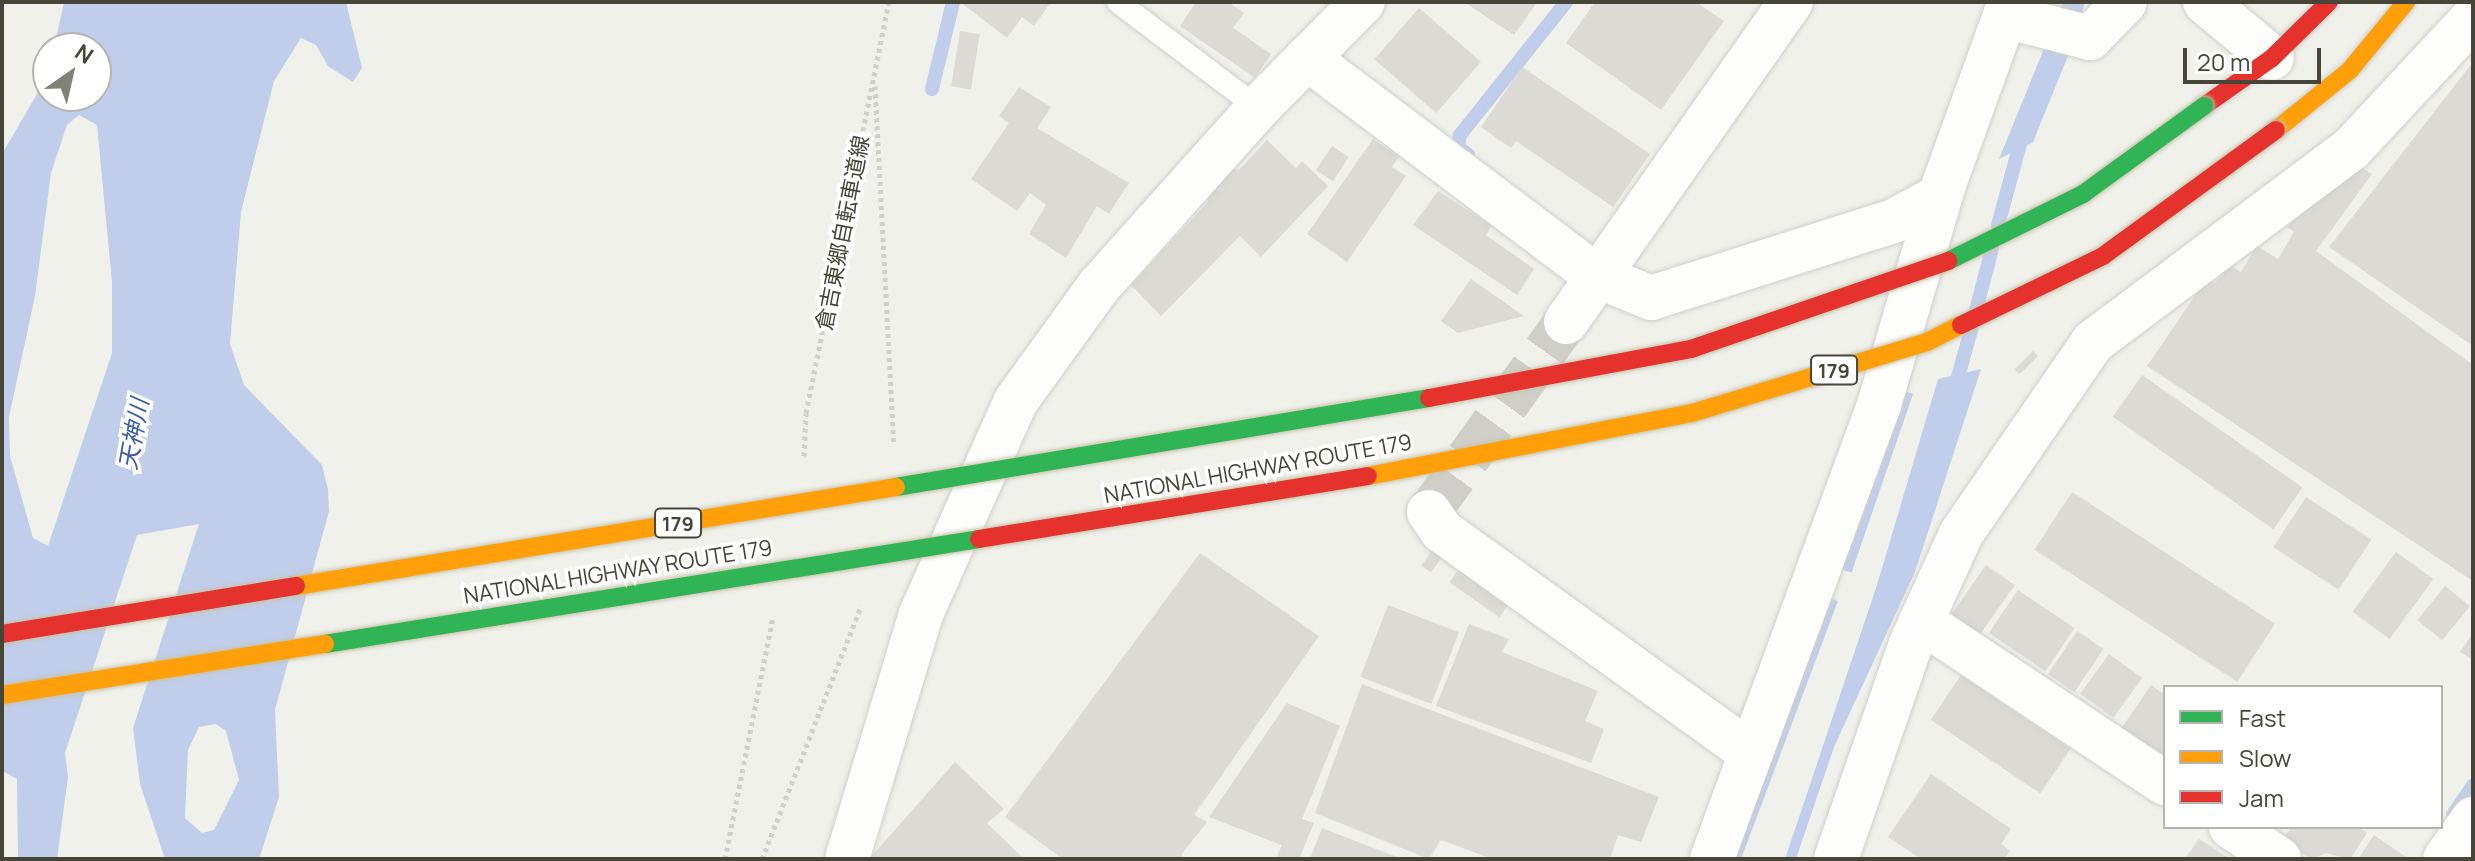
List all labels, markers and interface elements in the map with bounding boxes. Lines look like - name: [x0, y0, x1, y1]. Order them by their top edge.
- north arrow: [32, 32, 112, 112]
- scale bar: [2187, 32, 2325, 82]
- text: N: [69, 37, 99, 71]
- text: 20 m: [2197, 45, 2250, 78]
- street label: 倉吉東郷自転車道線: [811, 133, 875, 333]
- road number: 179: [1810, 354, 1858, 386]
- water label: 天神川: [113, 396, 153, 472]
- street label: NATIONAL HIGHWAY ROUTE 179: [1101, 429, 1415, 509]
- road number: 179: [654, 507, 702, 539]
- street label: NATIONAL HIGHWAY ROUTE 179: [461, 534, 775, 610]
- legend: [2163, 685, 2443, 829]
- text: Fast: [2239, 701, 2286, 734]
- text: Slow: [2239, 741, 2292, 774]
- text: Jam: [2239, 781, 2284, 814]

